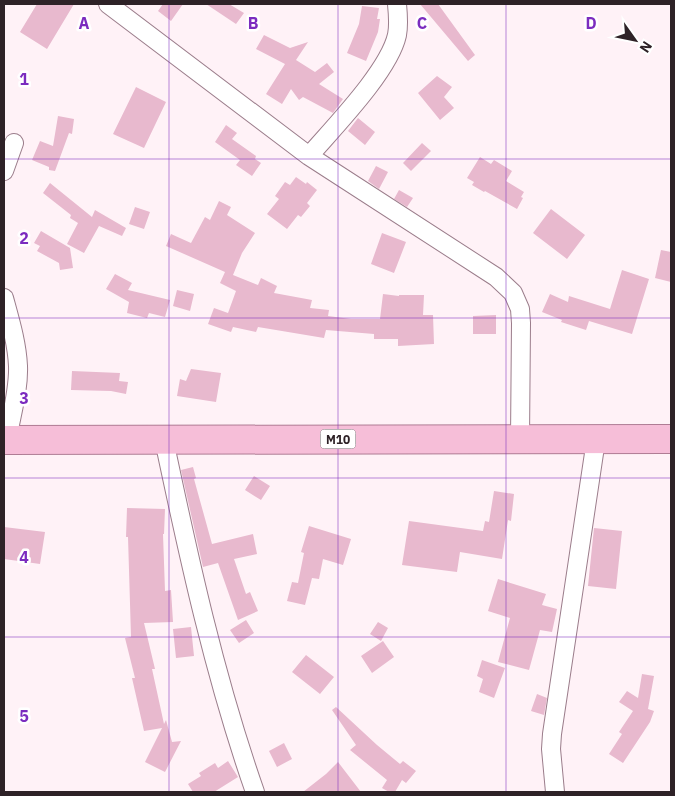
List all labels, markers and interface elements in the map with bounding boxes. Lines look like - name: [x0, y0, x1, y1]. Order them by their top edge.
- text: A: [79, 13, 90, 33]
- text: B: [248, 13, 259, 33]
- text: C: [417, 13, 427, 33]
- text: D: [585, 13, 597, 33]
- north arrow: [610, 15, 660, 65]
- text: N: [636, 38, 656, 56]
- text: 1: [19, 69, 29, 89]
- text: 2: [19, 228, 29, 248]
- text: 3: [19, 388, 29, 408]
- road number: M10: [320, 429, 356, 448]
- text: 4: [19, 547, 29, 567]
- text: 5: [19, 706, 29, 726]

